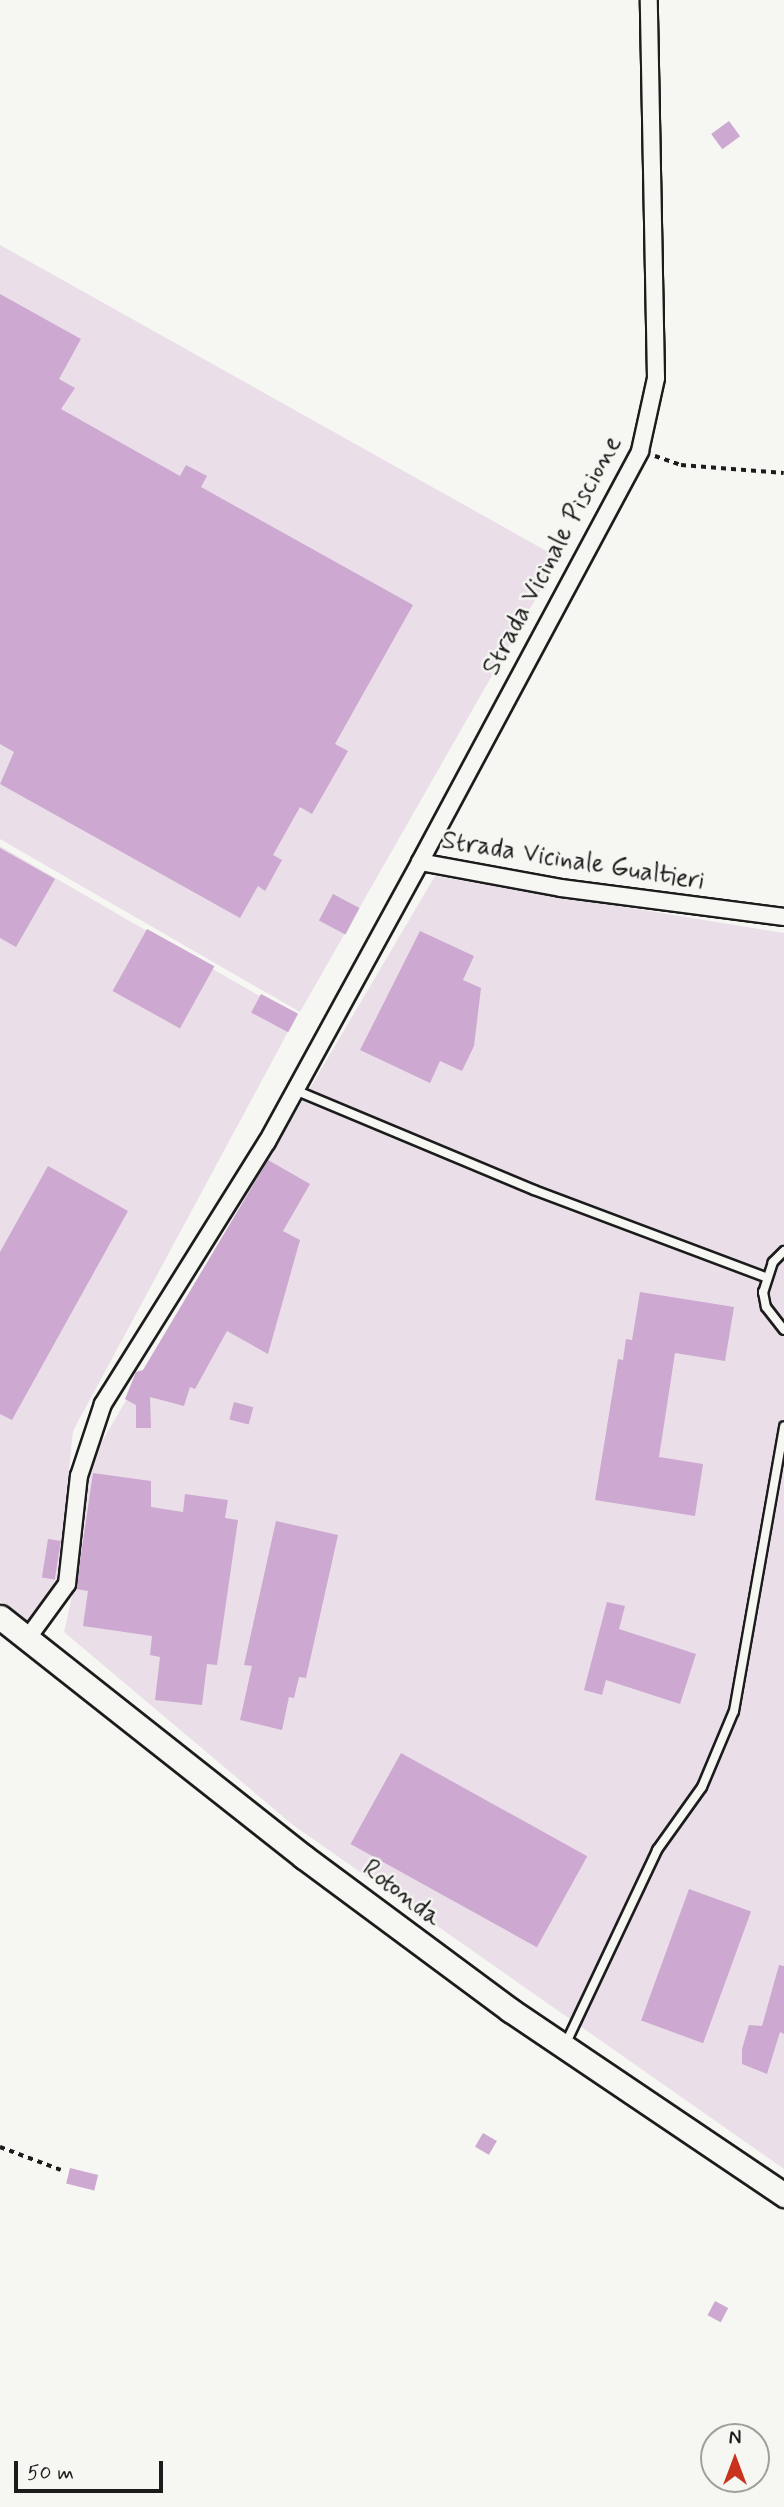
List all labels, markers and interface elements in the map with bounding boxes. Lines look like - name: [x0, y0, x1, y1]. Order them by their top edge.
- street label: Strada Vicinale Piscione: [476, 430, 630, 682]
- street label: Strada Vicinale Gualtieri: [434, 825, 712, 899]
- street label: Rotonda: [355, 1854, 447, 1934]
- north arrow: [700, 2423, 770, 2493]
- text: N: [729, 2426, 741, 2451]
- scale bar: [18, 2448, 166, 2492]
- text: 50 m: [27, 2459, 74, 2487]

